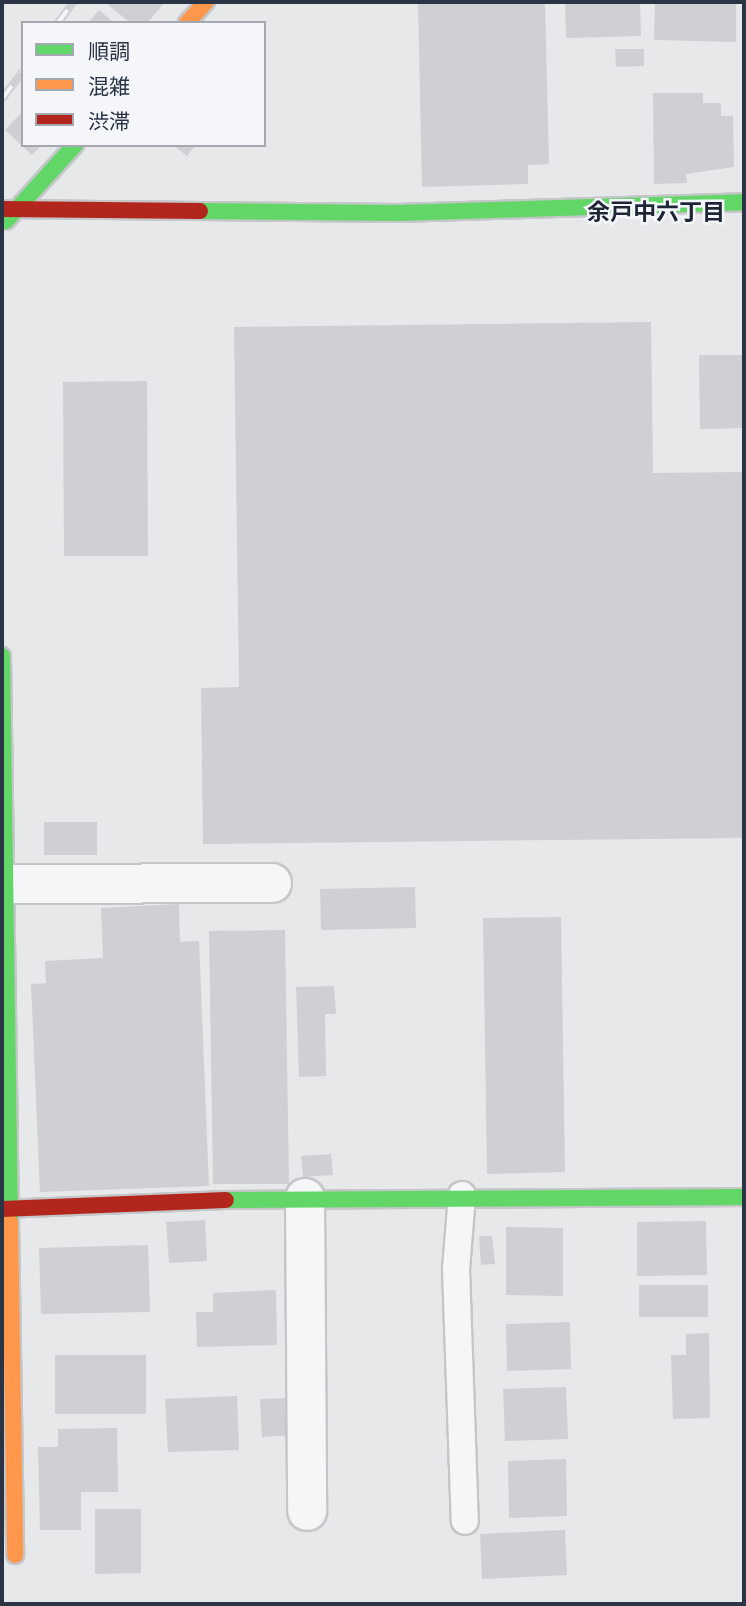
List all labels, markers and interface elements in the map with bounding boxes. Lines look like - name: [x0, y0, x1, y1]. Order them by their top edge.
- legend: [21, 21, 266, 147]
- text: 順調: [88, 39, 130, 64]
- text: 混雑: [88, 74, 130, 99]
- text: 渋滞: [88, 109, 130, 134]
- district label: 余戸中六丁目: [587, 198, 725, 226]

